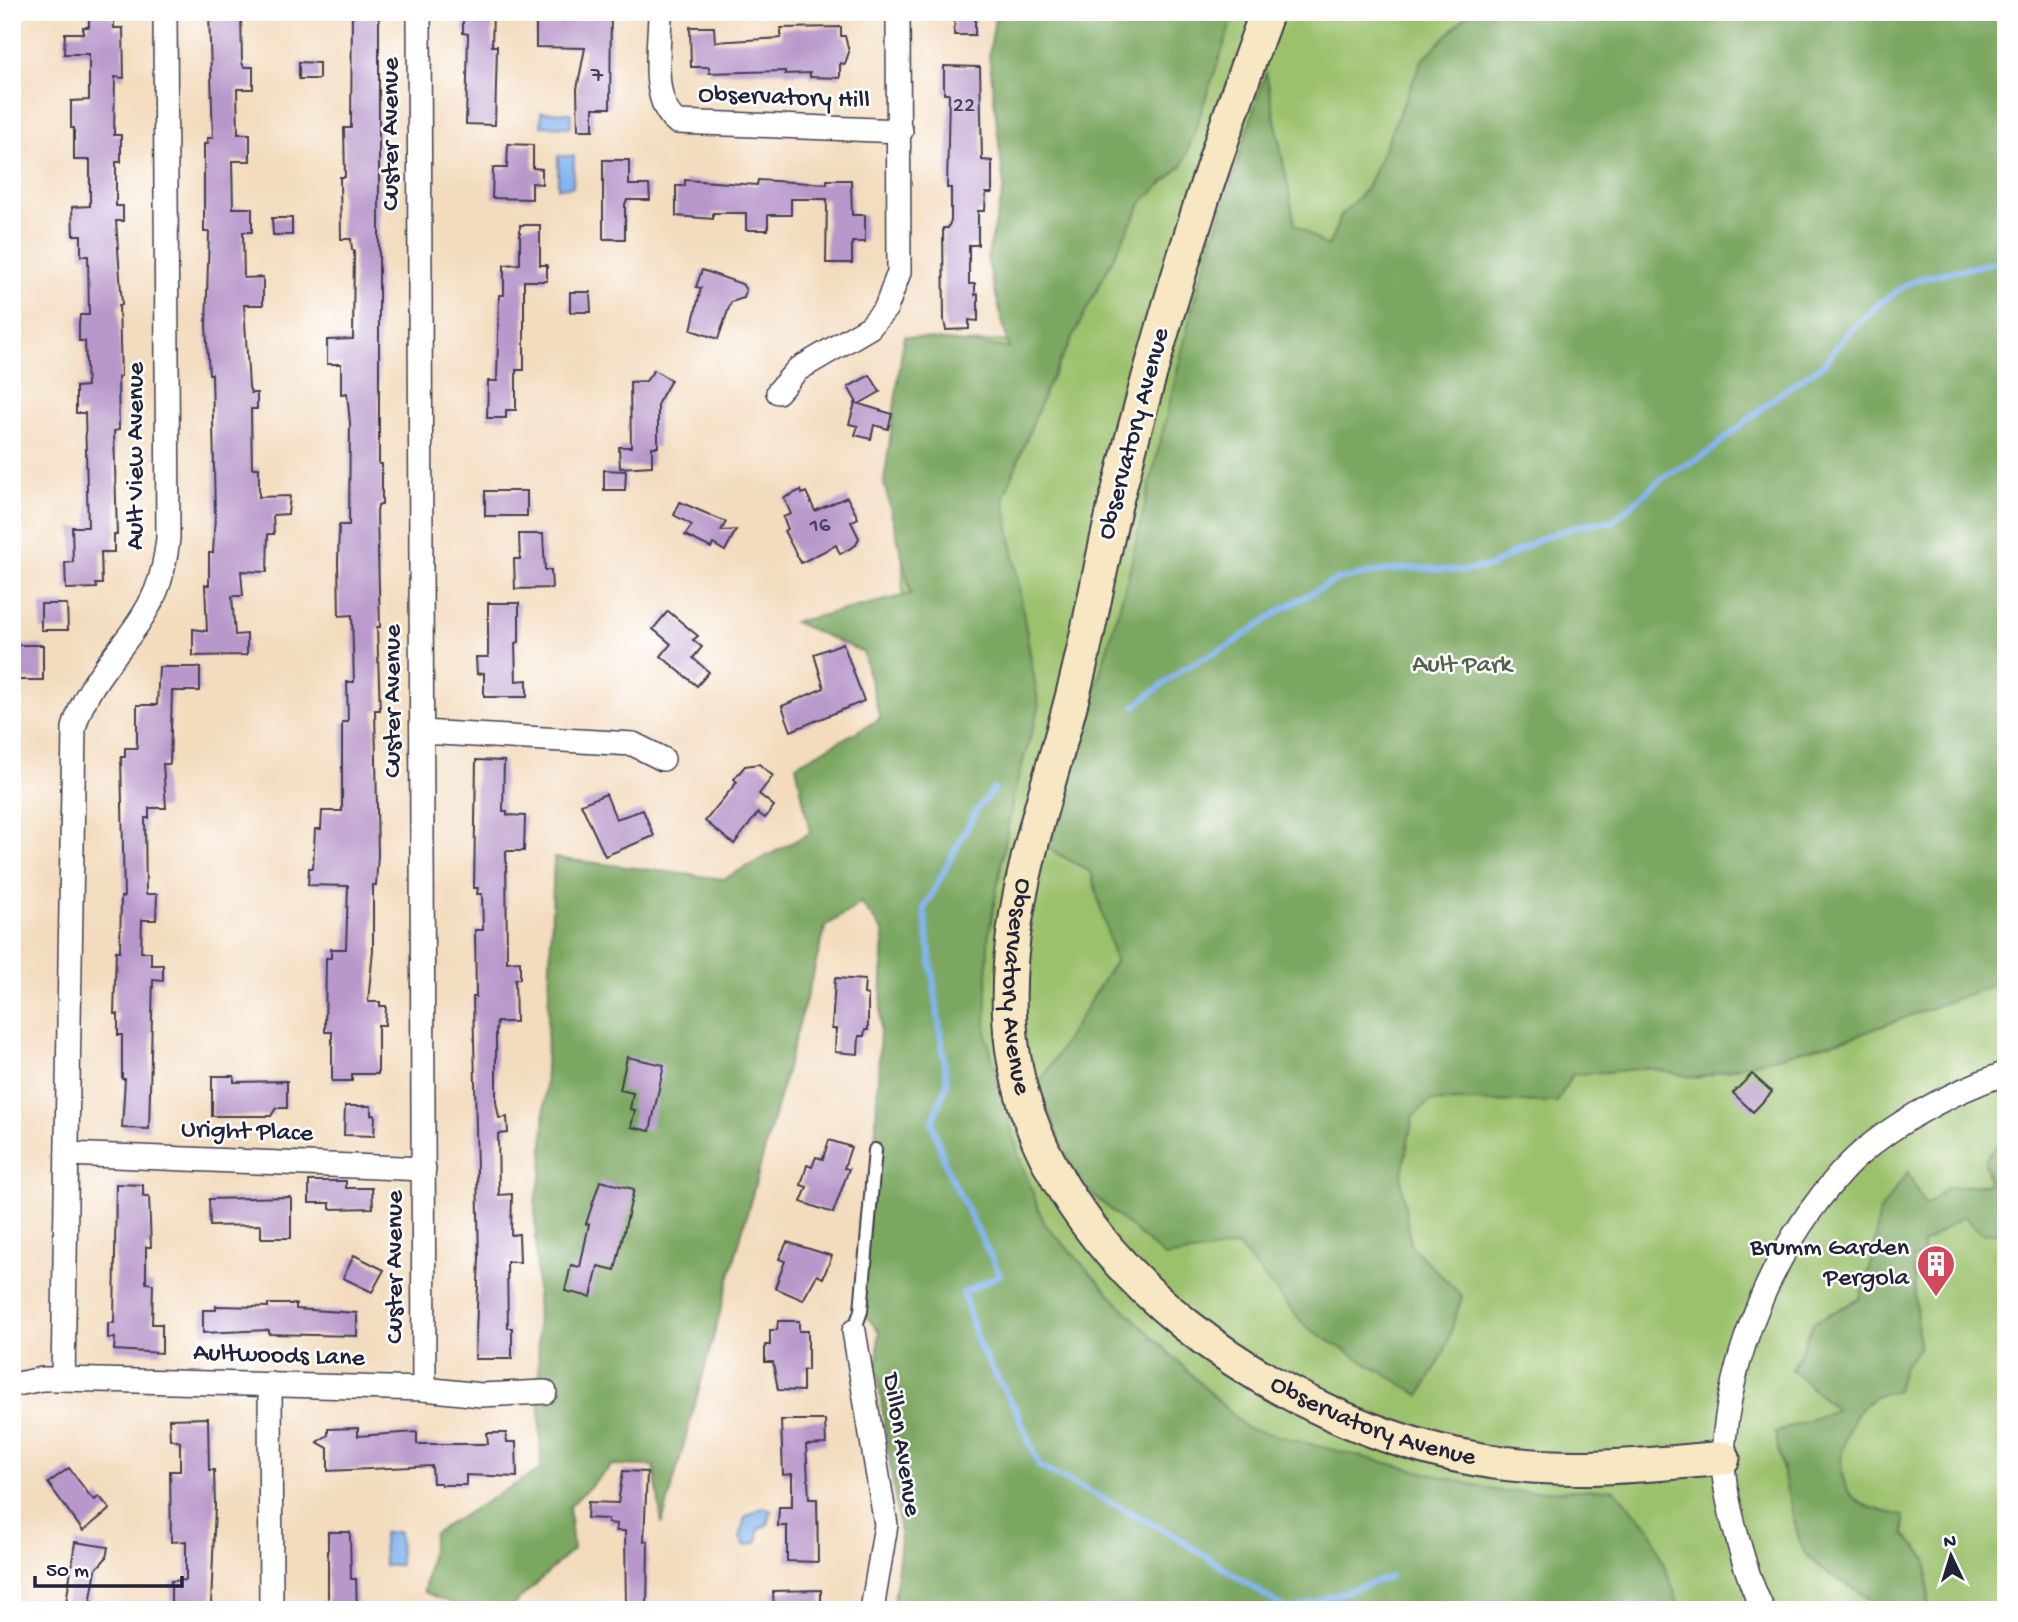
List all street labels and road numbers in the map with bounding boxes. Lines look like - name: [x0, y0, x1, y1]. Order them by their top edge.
- street label: Custer Avenue: [377, 57, 408, 211]
- street label: Observatory Hill: [698, 81, 870, 117]
- street label: Observatory Avenue: [1092, 324, 1178, 543]
- street label: Ault View Avenue: [122, 361, 153, 550]
- street label: Custer Avenue: [379, 624, 410, 778]
- street label: Observatory Avenue: [994, 875, 1039, 1099]
- street label: Uright Place: [180, 1115, 314, 1151]
- street label: Custer Avenue: [381, 1190, 412, 1344]
- street label: Aultwoods Lane: [193, 1339, 366, 1376]
- street label: Dillon Avenue: [873, 1369, 927, 1519]
- street label: Observatory Avenue: [1264, 1369, 1479, 1474]

